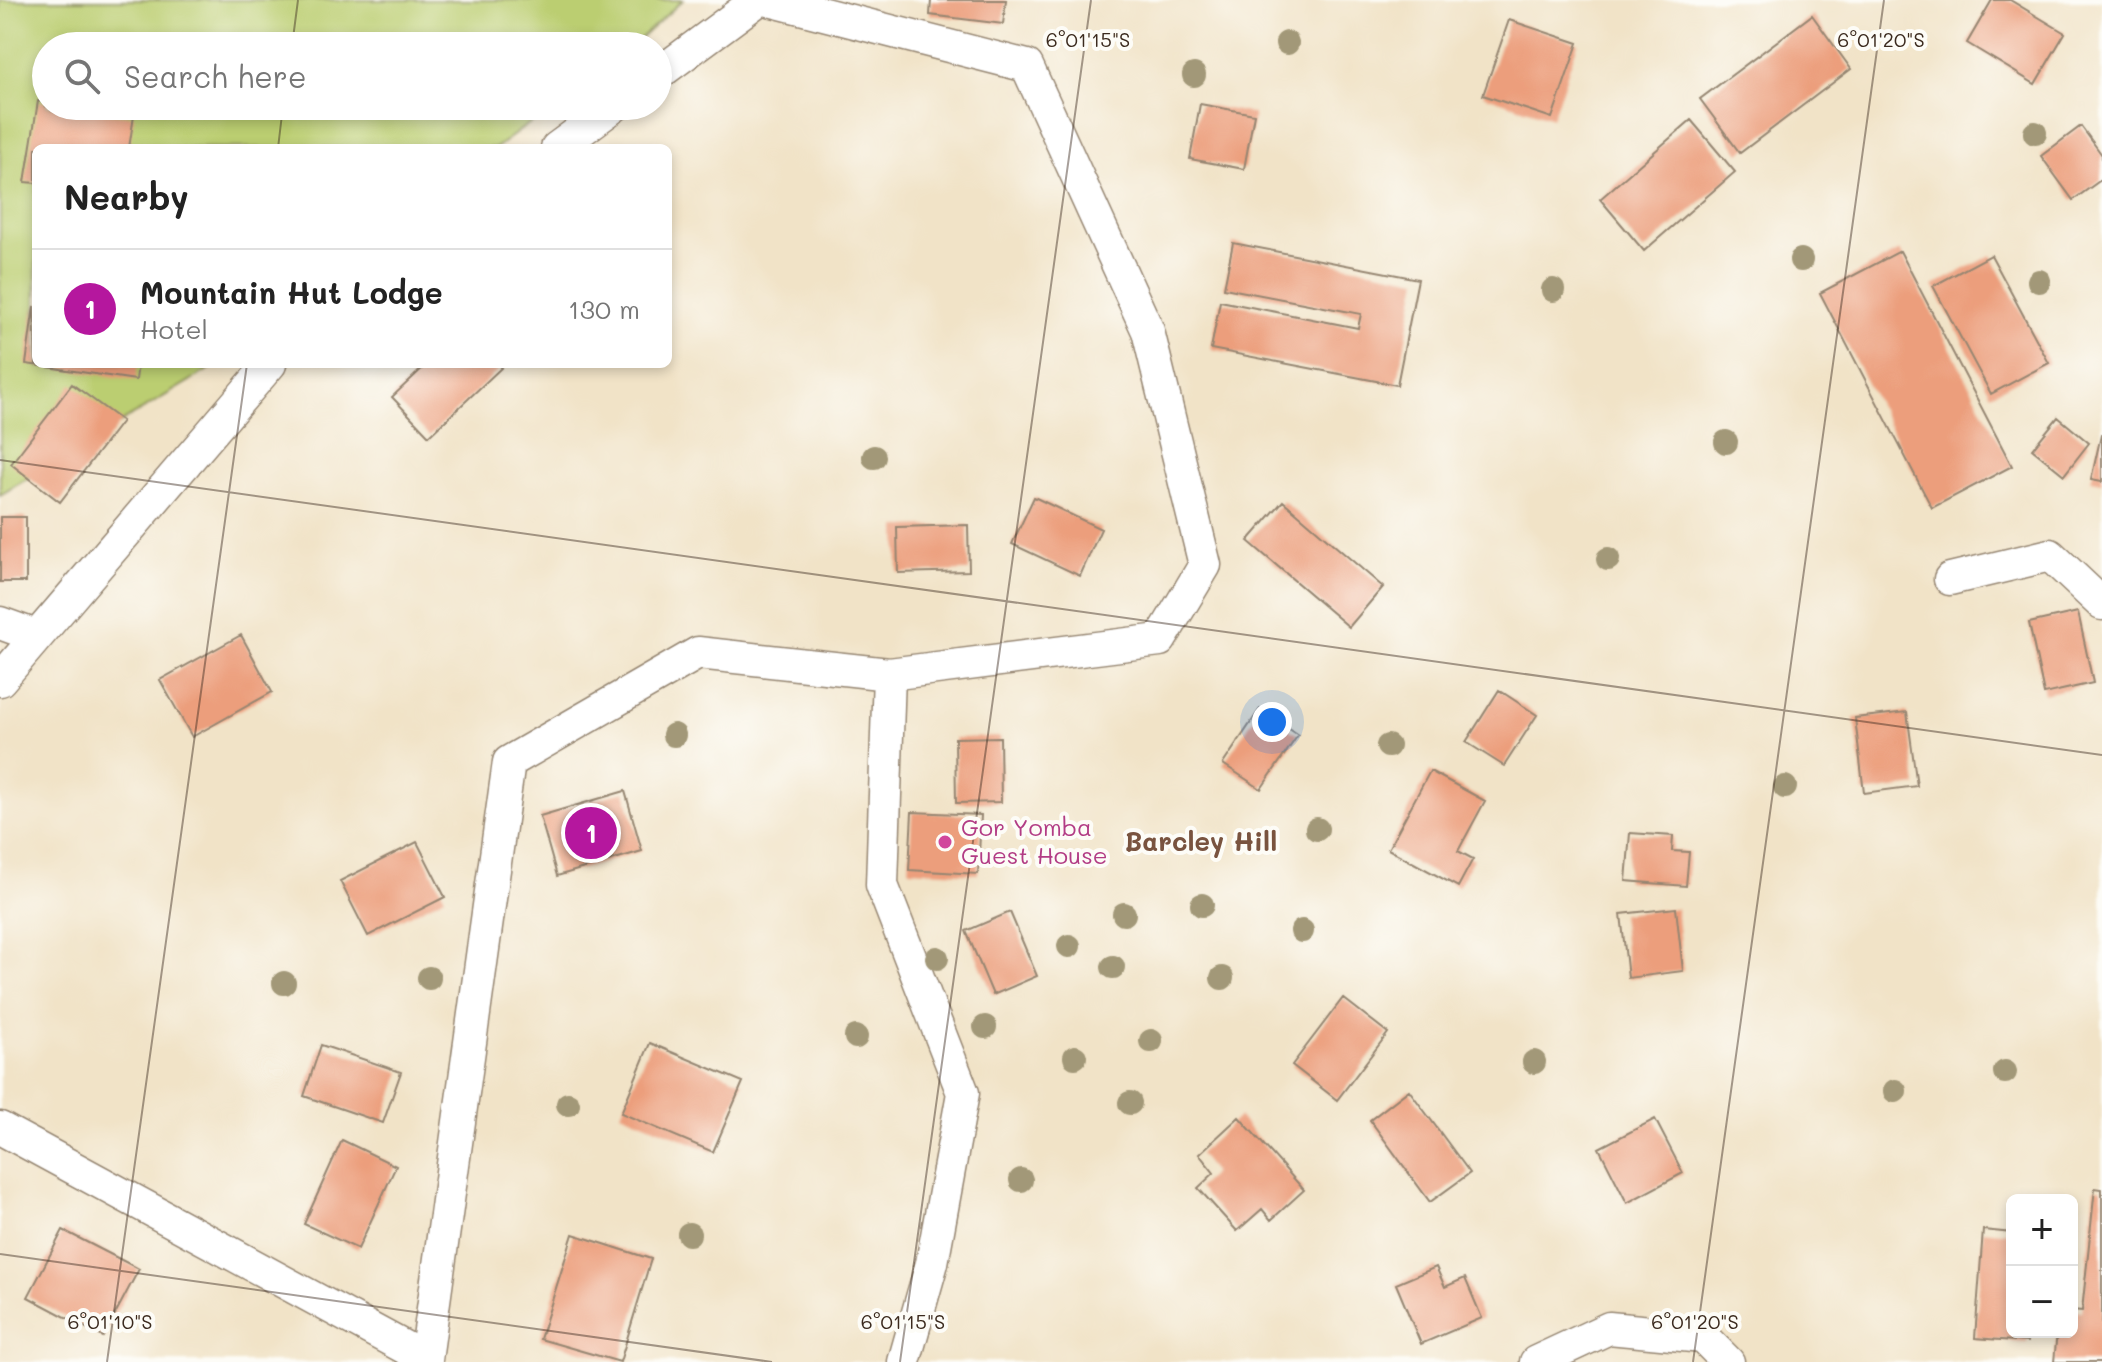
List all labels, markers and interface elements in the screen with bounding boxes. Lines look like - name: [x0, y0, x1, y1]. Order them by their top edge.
- text: 6°01'15"S: [1046, 26, 1130, 52]
- text: 6°01'20"S: [1837, 26, 1925, 52]
- search box: [32, 32, 672, 120]
- icon: search: [60, 54, 104, 98]
- text: Search here: [124, 56, 307, 96]
- text: Nearby: [64, 174, 189, 219]
- text: Mountain Hut Lodge: [140, 272, 443, 312]
- text: 1: [84, 292, 96, 326]
- text: 130 m: [568, 292, 640, 326]
- text: Hotel: [140, 312, 208, 346]
- your location: [1252, 702, 1292, 742]
- pin: 1: [565, 803, 617, 863]
- place label: Gor Yomba Guest House: [961, 811, 1108, 870]
- district label: Barcley Hill: [1125, 824, 1277, 858]
- marker: Gor Yomba Guest House: [936, 833, 954, 851]
- map controls: [2006, 1194, 2078, 1338]
- button: +: [2006, 1194, 2078, 1266]
- button: −: [2006, 1266, 2078, 1338]
- text: 6°01'10"S: [67, 1308, 153, 1334]
- text: 6°01'15"S: [861, 1308, 945, 1334]
- text: 6°01'20"S: [1651, 1308, 1739, 1334]

